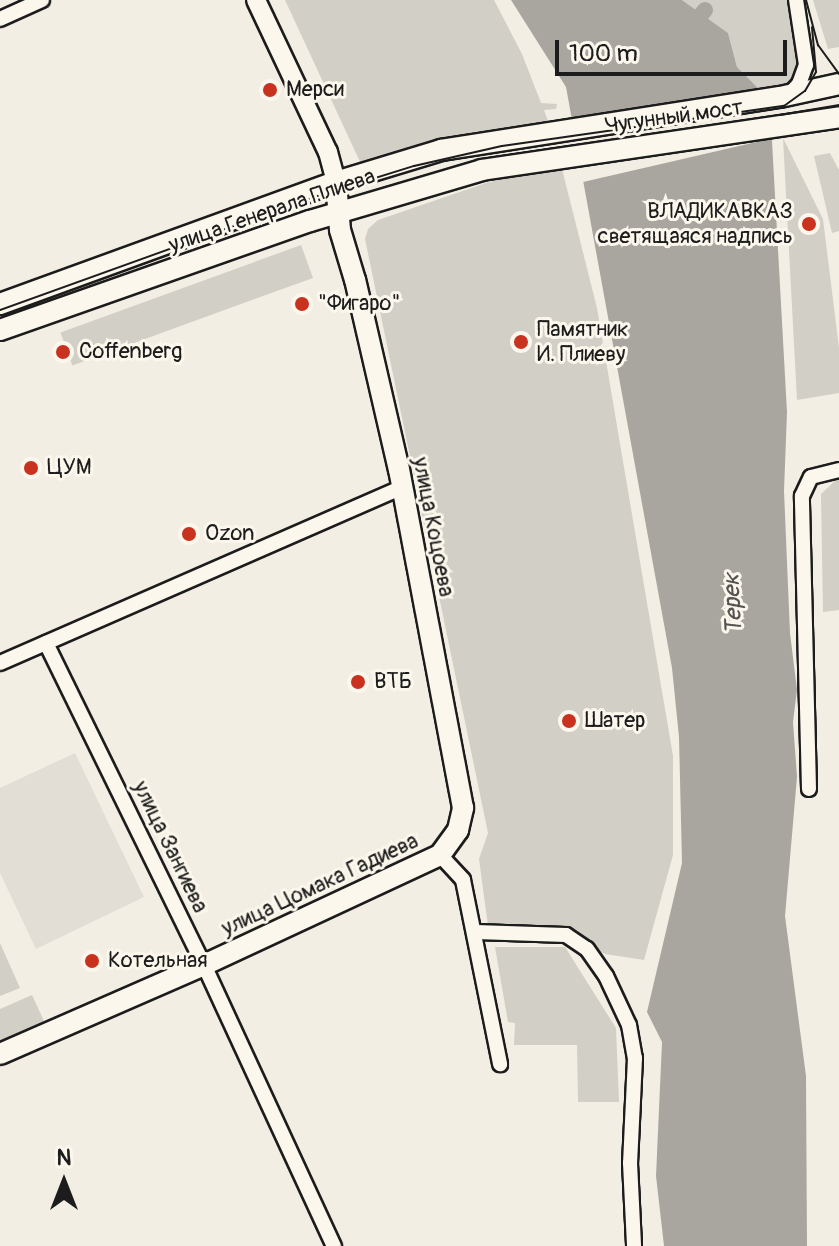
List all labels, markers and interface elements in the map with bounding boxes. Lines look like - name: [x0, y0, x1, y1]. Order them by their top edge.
- scale bar: [559, 24, 791, 74]
- text: 100 m: [569, 39, 638, 68]
- place label: Мерси: [286, 77, 344, 103]
- marker: Мерси: [261, 81, 279, 99]
- street label: Чугунный мост: [603, 94, 745, 140]
- street label: улица Генерала Плиева: [165, 163, 379, 259]
- place label: ВЛАДИКАВКАЗ светящаяся надпись: [597, 198, 793, 250]
- marker: ВЛАДИКАВКАЗ светящаяся надпись: [800, 215, 818, 233]
- place label: "Фигаро": [318, 291, 400, 317]
- marker: "Фигаро": [293, 295, 311, 313]
- place label: Памятник И. Плиеву: [537, 316, 628, 368]
- marker: Памятник И. Плиеву: [512, 333, 530, 351]
- place label: Coffenberg: [79, 339, 182, 365]
- marker: Coffenberg: [54, 343, 72, 361]
- place label: ЦУМ: [47, 455, 92, 481]
- street label: улица Коцоева: [407, 455, 459, 599]
- marker: ЦУМ: [22, 459, 40, 477]
- place label: Ozon: [205, 521, 254, 547]
- marker: Ozon: [180, 525, 198, 543]
- water label: Терек: [717, 573, 749, 635]
- place label: ВТБ: [374, 669, 412, 695]
- marker: ВТБ: [349, 673, 367, 691]
- place label: Шатер: [585, 708, 645, 734]
- marker: Шатер: [560, 712, 578, 730]
- street label: улица Зангиева: [127, 777, 213, 917]
- street label: улица Цомака Гадиева: [218, 828, 422, 942]
- place label: Котельная: [108, 948, 208, 974]
- marker: Котельная: [83, 952, 101, 970]
- north arrow: [24, 1142, 104, 1222]
- text: N: [57, 1144, 71, 1172]

